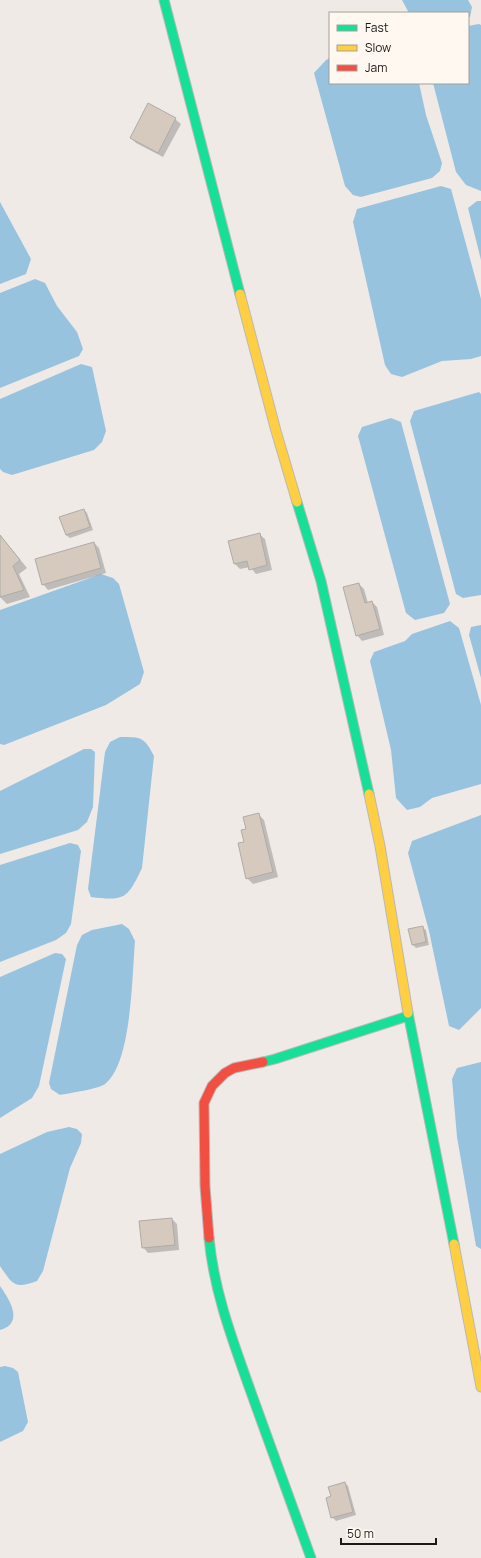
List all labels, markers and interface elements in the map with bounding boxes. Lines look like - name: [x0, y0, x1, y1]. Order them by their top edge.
- legend: [329, 12, 469, 84]
- text: Fast: [365, 19, 389, 36]
- text: Slow: [365, 39, 391, 56]
- text: Jam: [365, 59, 387, 76]
- scale bar: [341, 1520, 436, 1546]
- text: 50 m: [347, 1525, 374, 1542]

